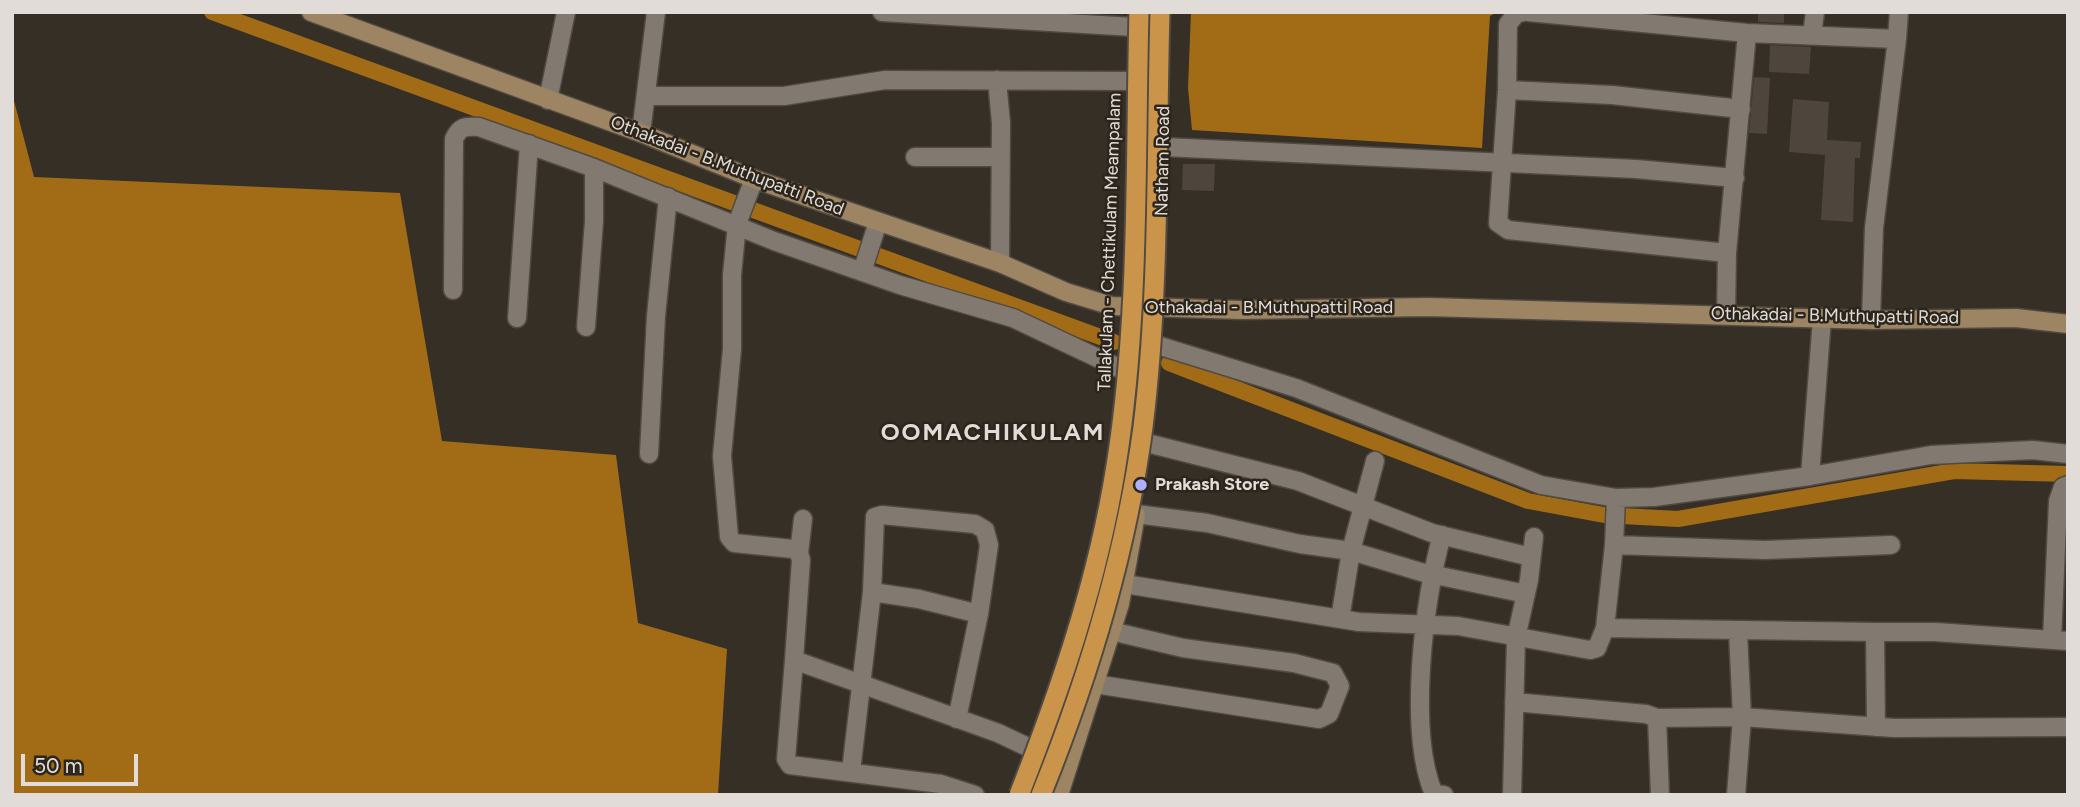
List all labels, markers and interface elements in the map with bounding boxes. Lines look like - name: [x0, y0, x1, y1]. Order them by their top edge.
- street label: Tallakulam - Chettikulam Meampalam: [1094, 92, 1126, 392]
- street label: Natham Road: [1151, 106, 1175, 216]
- street label: Othakadai - B.Muthupatti Road: [607, 111, 847, 221]
- street label: Othakadai - B.Muthupatti Road: [1145, 297, 1393, 319]
- street label: Othakadai - B.Muthupatti Road: [1711, 303, 1959, 329]
- district label: OOMACHIKULAM: [882, 419, 1104, 447]
- place label: Prakash Store: [1155, 474, 1269, 496]
- marker: Prakash Store: [1133, 477, 1149, 493]
- scale bar: [24, 740, 142, 784]
- text: 50 m: [34, 753, 83, 778]

